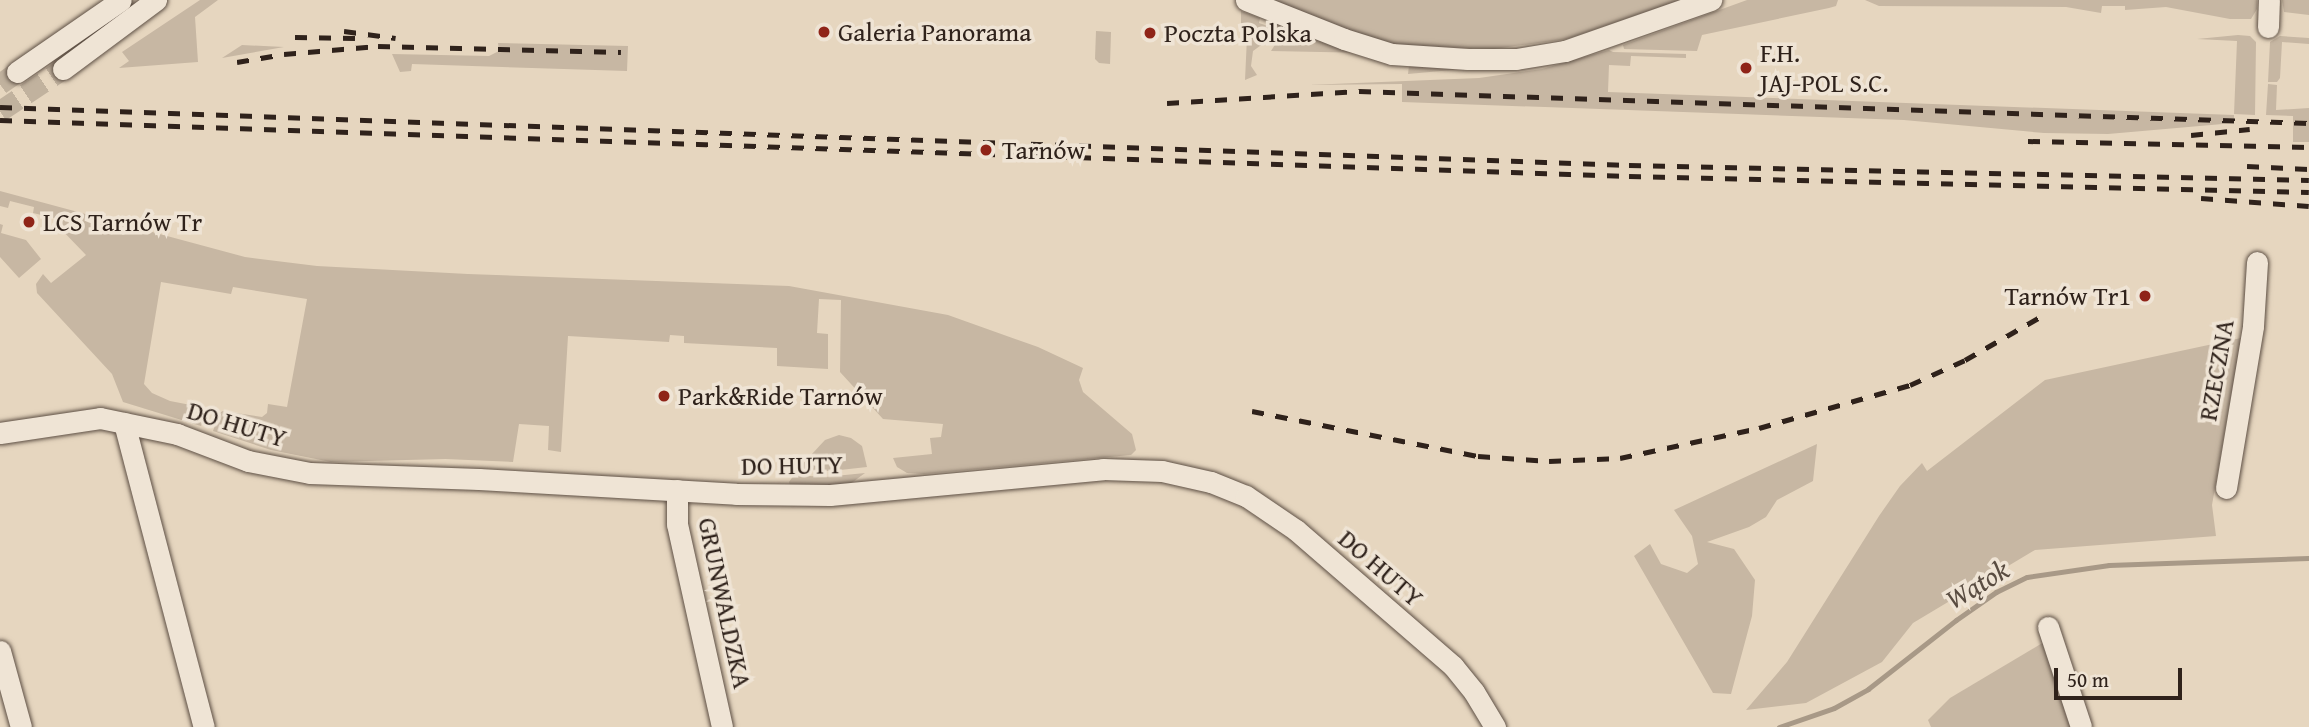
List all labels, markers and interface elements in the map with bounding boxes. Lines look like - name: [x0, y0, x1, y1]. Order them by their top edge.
- place label: Galeria Panorama: [838, 16, 1032, 48]
- place label: Poczta Polska: [1164, 17, 1312, 49]
- marker: Galeria Panorama: [816, 24, 832, 40]
- marker: Poczta Polska: [1142, 25, 1158, 41]
- place label: F.H. JAJ-POL S.C.: [1760, 37, 1889, 98]
- marker: F.H. JAJ-POL S.C.: [1738, 60, 1754, 76]
- place label: Tarnów: [1002, 134, 1085, 166]
- marker: Tarnów: [976, 140, 996, 160]
- place label: LCS Tarnów Tr: [43, 206, 202, 238]
- marker: LCS Tarnów Tr: [21, 214, 37, 230]
- place label: Tarnów Tr1: [2005, 280, 2131, 312]
- marker: Tarnów Tr1: [2137, 288, 2153, 304]
- street label: RZECZNA: [2192, 317, 2240, 423]
- place label: Park&Ride Tarnów: [678, 380, 883, 412]
- marker: Park&Ride Tarnów: [656, 388, 672, 404]
- street label: DO HUTY: [184, 394, 290, 454]
- street label: DO HUTY: [741, 449, 843, 481]
- street label: GRUNWALDZKA: [692, 515, 758, 691]
- street label: DO HUTY: [1332, 523, 1430, 613]
- water label: Wątok: [1939, 552, 2015, 616]
- scale bar: [2057, 654, 2185, 698]
- text: 50 m: [2067, 664, 2109, 695]

